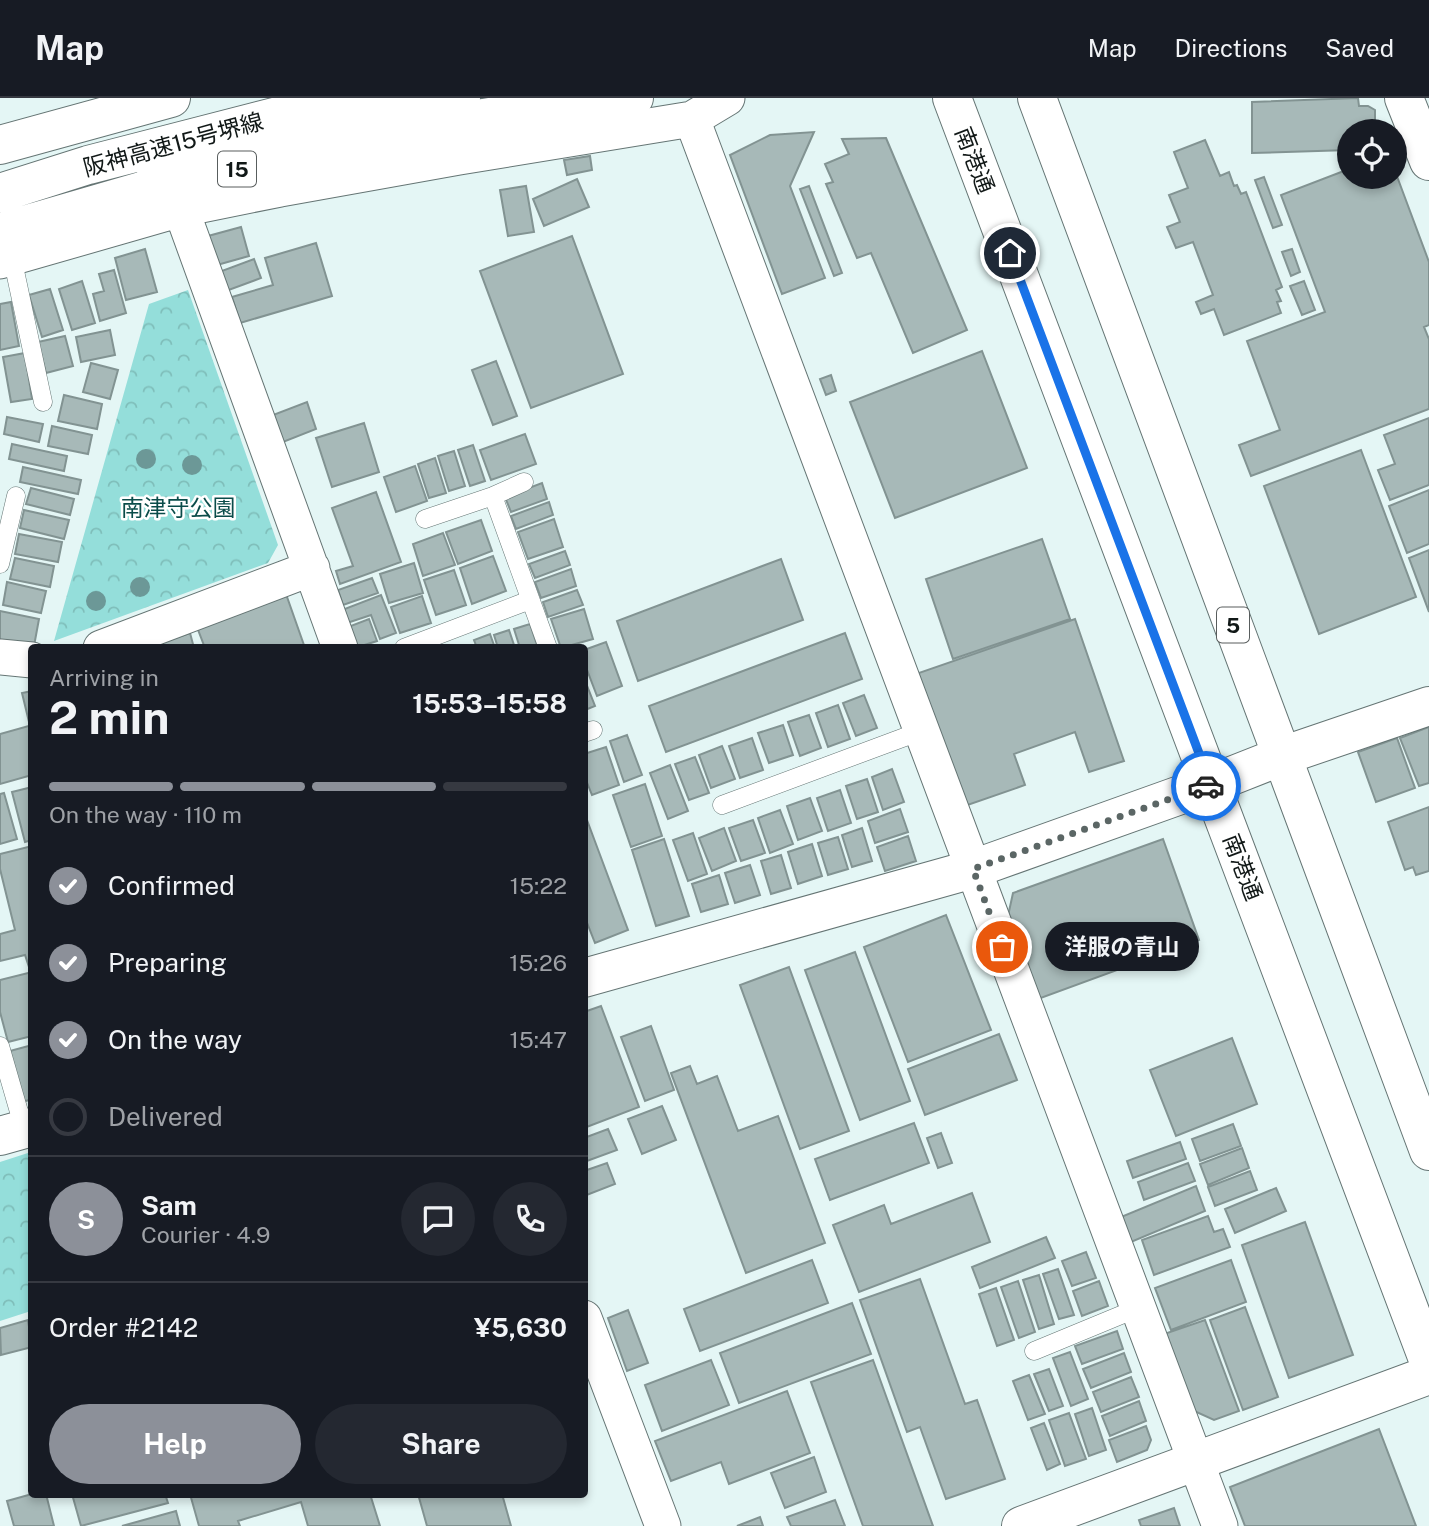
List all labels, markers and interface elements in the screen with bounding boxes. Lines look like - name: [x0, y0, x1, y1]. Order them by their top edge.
- text: Map: [35, 29, 104, 67]
- text: Map: [1088, 34, 1137, 62]
- text: Directions: [1175, 34, 1287, 62]
- text: Saved: [1325, 34, 1394, 62]
- street label: 阪神高速15号堺線: [80, 107, 266, 181]
- map controls: [1337, 119, 1407, 189]
- button: locate: [1337, 119, 1407, 189]
- street label: 南港通: [950, 123, 1000, 197]
- road number: 15: [218, 152, 256, 186]
- pin: [980, 223, 1040, 283]
- icon: home: [991, 234, 1029, 272]
- park label: 南津守公園: [121, 494, 236, 521]
- road number: 5: [1217, 608, 1249, 642]
- text: Arriving in: [49, 664, 159, 691]
- text: 15:53–15:58: [412, 688, 567, 719]
- text: 2 min: [49, 690, 169, 744]
- courier: [1171, 751, 1241, 821]
- icon: car: [1187, 767, 1225, 805]
- text: On the way · 110 m: [49, 801, 242, 828]
- street label: 南港通: [1218, 830, 1268, 904]
- icon: check: [49, 867, 87, 905]
- text: Confirmed: [108, 870, 235, 901]
- text: 15:22: [510, 872, 567, 899]
- pin: [972, 917, 1032, 977]
- callout: 洋服の青山: [1044, 922, 1198, 972]
- icon: bag: [983, 928, 1021, 966]
- text: 洋服の青山: [1065, 933, 1180, 960]
- icon: check: [49, 944, 87, 982]
- text: Preparing: [108, 947, 227, 978]
- text: 15:26: [509, 949, 567, 976]
- icon: check: [49, 1021, 87, 1059]
- text: On the way: [108, 1024, 242, 1055]
- text: 15:47: [510, 1026, 567, 1053]
- text: Delivered: [108, 1101, 223, 1132]
- button: chat: [401, 1182, 475, 1256]
- button: phone: [493, 1182, 567, 1256]
- text: Sam: [141, 1190, 197, 1221]
- text: S: [77, 1204, 95, 1235]
- text: Courier · 4.9: [141, 1221, 270, 1248]
- text: Order #2142: [49, 1312, 198, 1343]
- text: ¥5,630: [474, 1312, 567, 1343]
- button: Help: [49, 1404, 301, 1484]
- button: Share: [315, 1404, 567, 1484]

